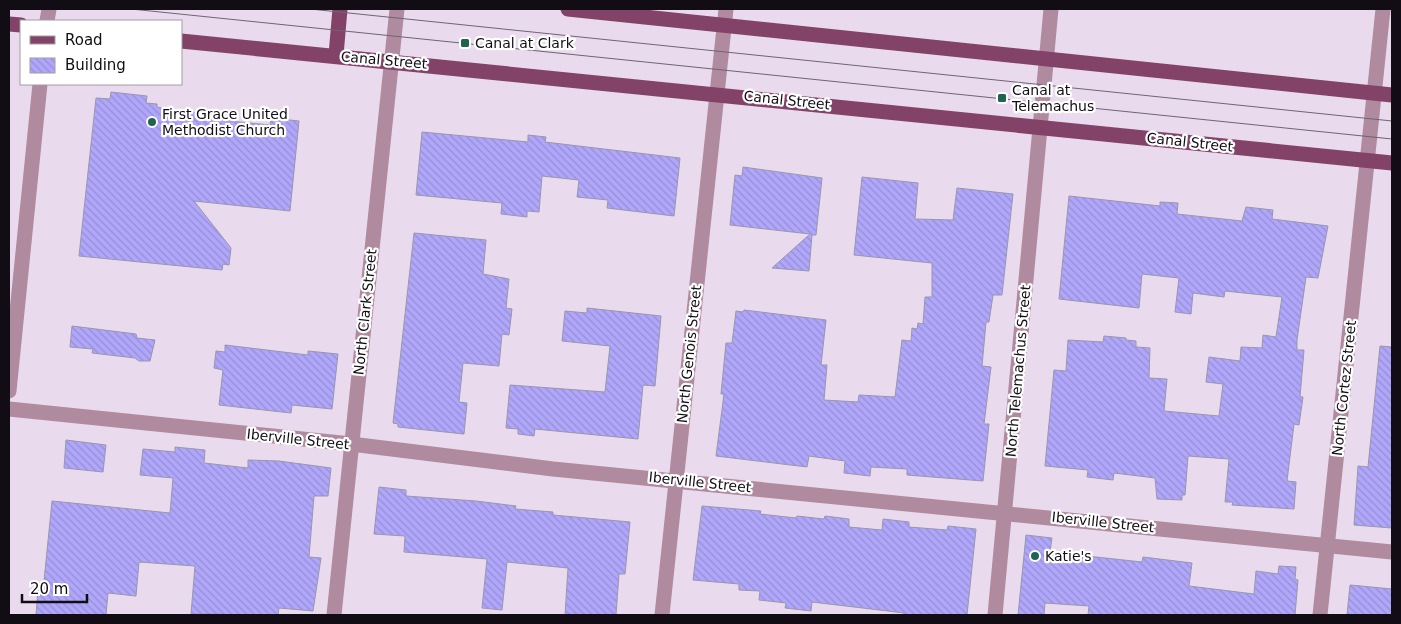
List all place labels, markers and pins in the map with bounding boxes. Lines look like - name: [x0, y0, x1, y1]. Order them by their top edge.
- place label: Canal at Clark: [475, 35, 575, 51]
- marker: Canal at Clark: [459, 37, 471, 49]
- place label: Canal at Telemachus: [1011, 82, 1094, 114]
- marker: Canal at Telemachus: [996, 92, 1008, 104]
- place label: First Grace United Methodist Church: [162, 106, 288, 138]
- marker: First Grace United Methodist Church: [146, 116, 158, 128]
- place label: Katie's: [1045, 548, 1092, 564]
- marker: Katie's: [1029, 550, 1041, 562]

